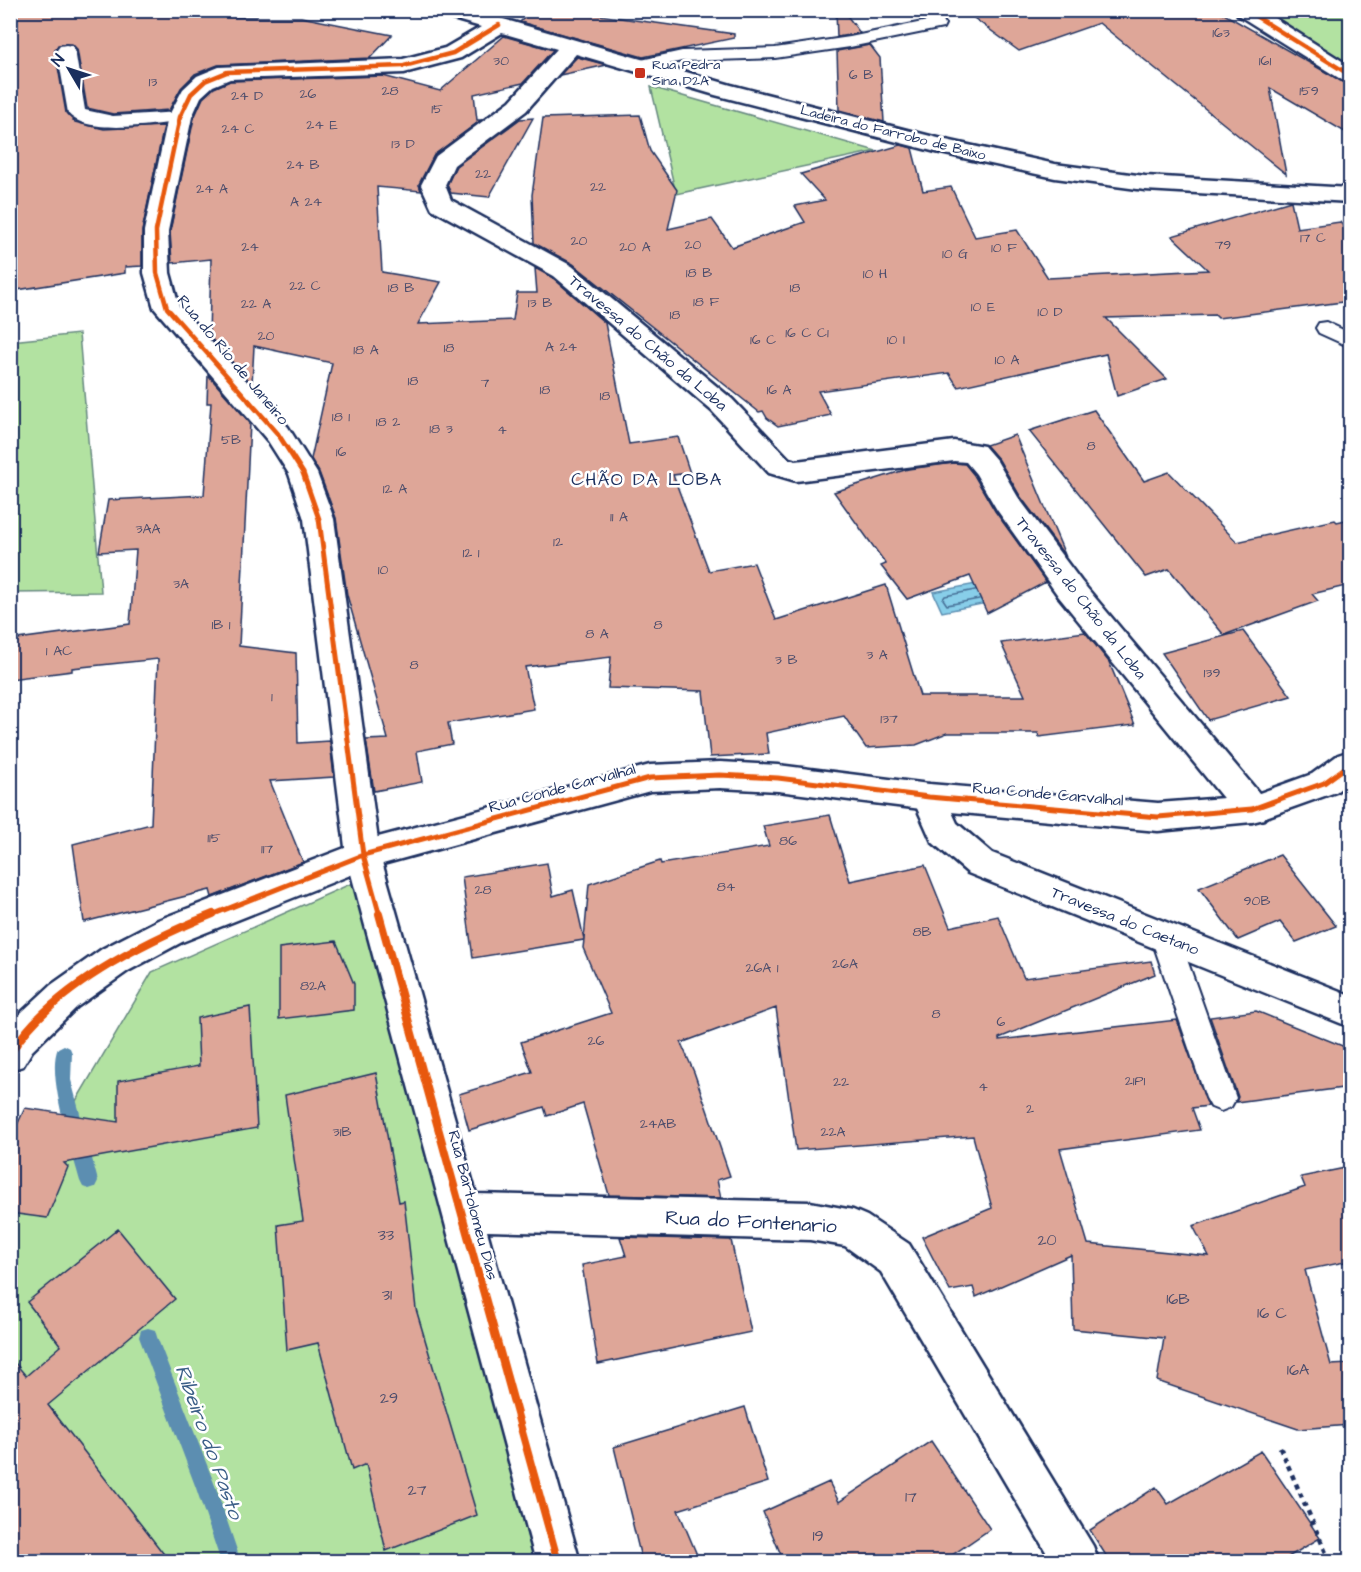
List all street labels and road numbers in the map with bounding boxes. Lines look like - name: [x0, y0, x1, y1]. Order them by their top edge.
- street label: Ladeira do Farrobo de Baixo: [798, 100, 988, 166]
- street label: Travessa do Chão da Loba: [564, 270, 732, 416]
- street label: Rua do Río de Janeiro: [172, 290, 294, 430]
- street label: Travessa do Chão da Loba: [1011, 512, 1151, 684]
- street label: Rua Conde Carvalhal: [486, 758, 638, 818]
- street label: Rua Conde Carvalhal: [972, 776, 1124, 812]
- street label: Travessa do Caetano: [1048, 881, 1202, 961]
- street label: Rua Bartolomeu Dias: [442, 1128, 504, 1282]
- street label: Rua do Fontenario: [665, 1204, 837, 1240]

